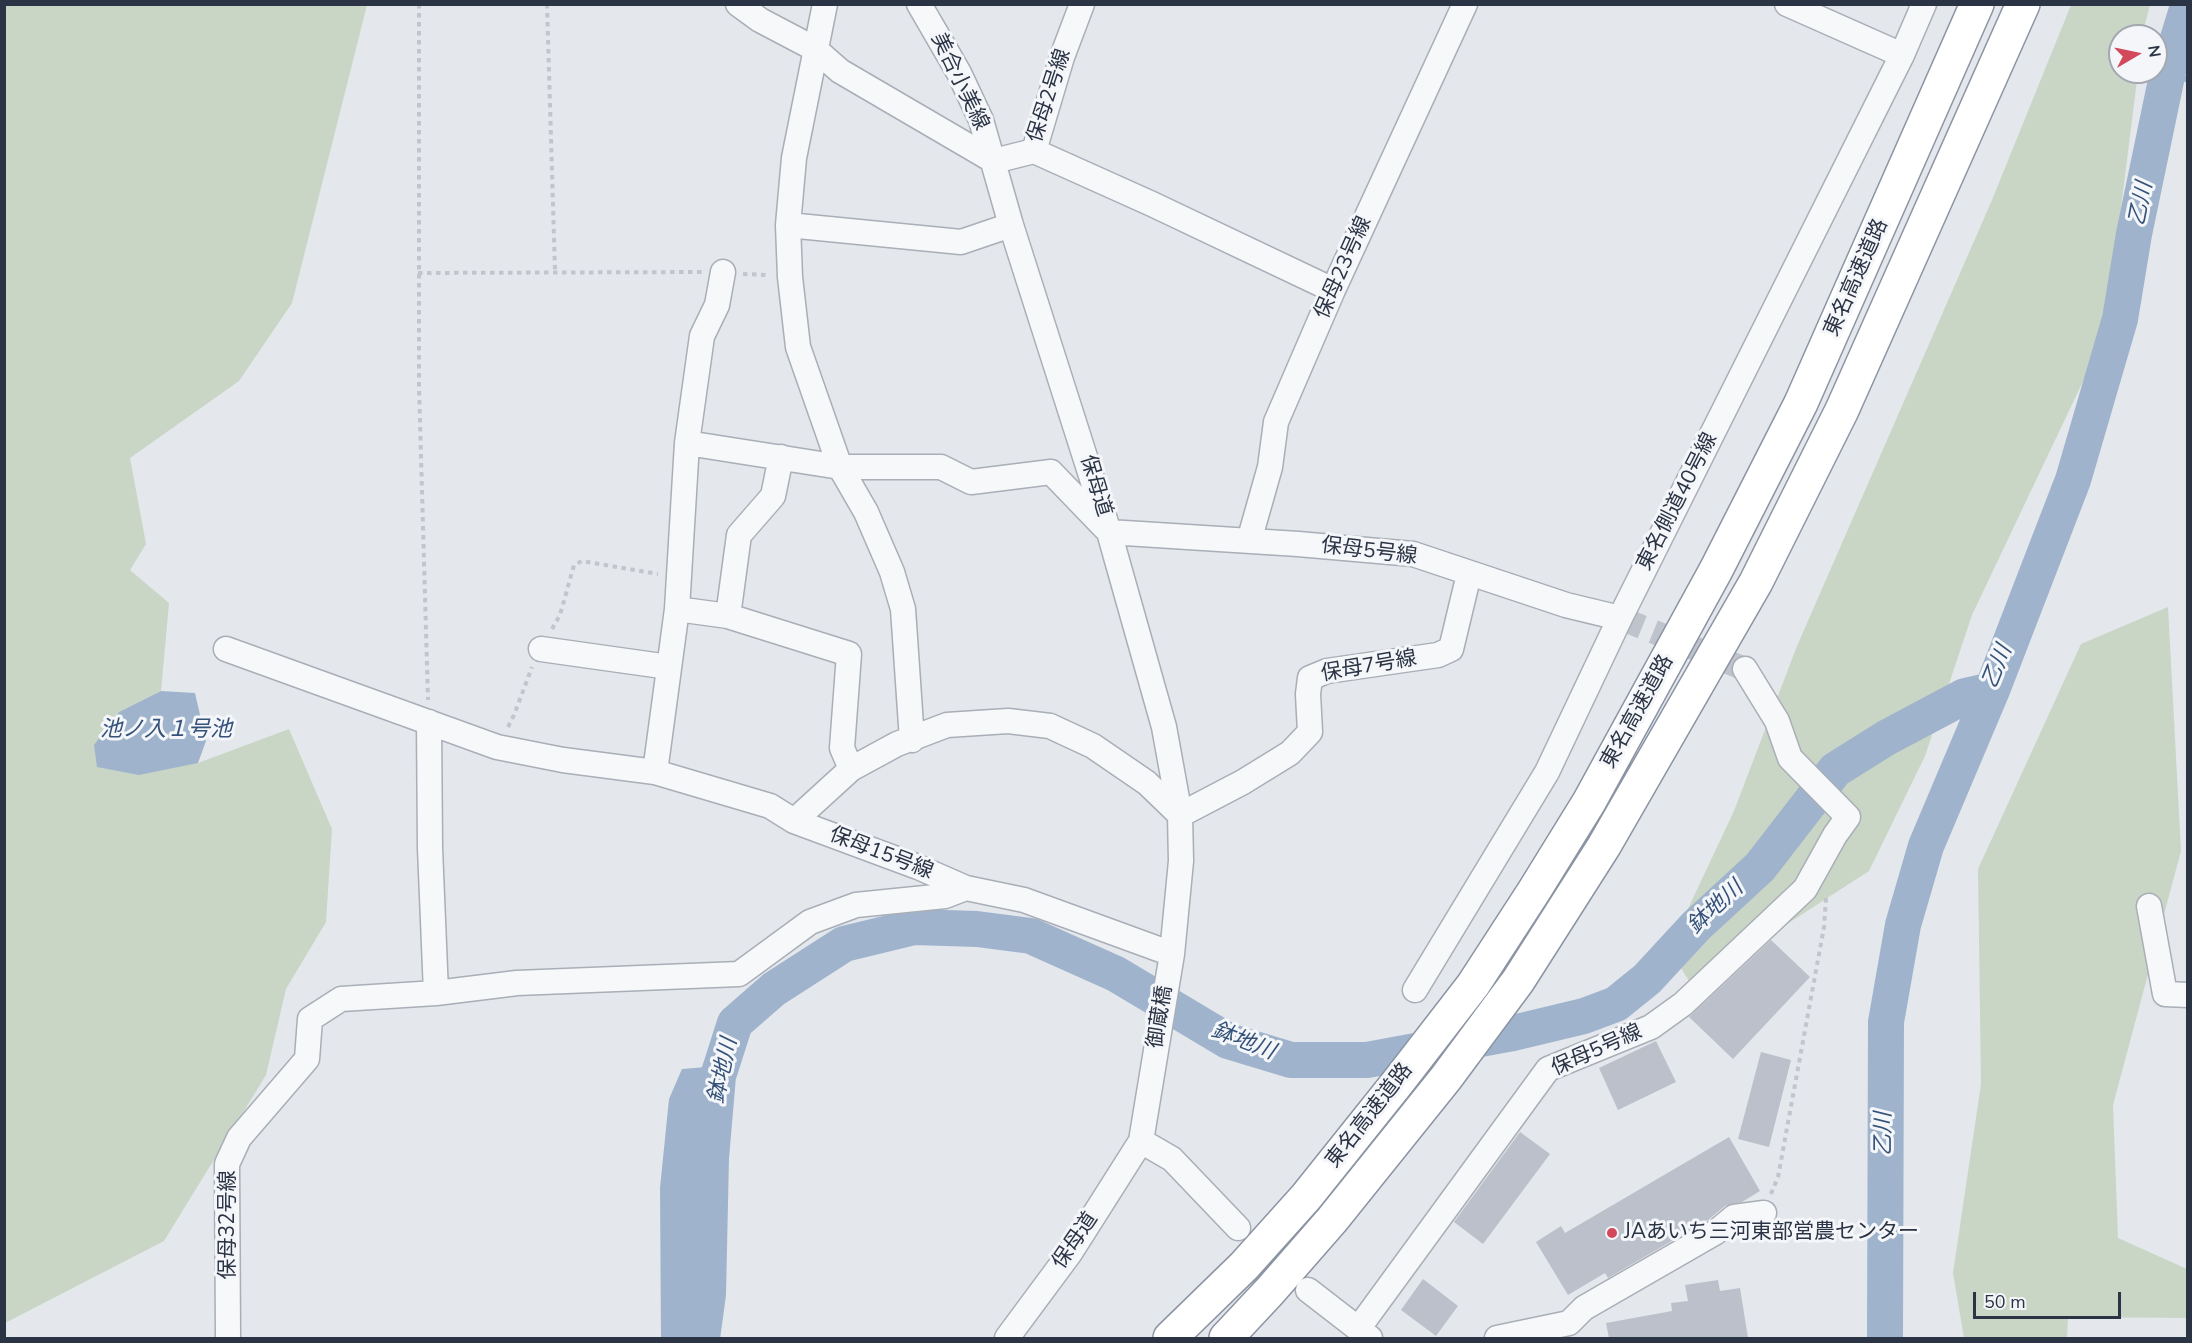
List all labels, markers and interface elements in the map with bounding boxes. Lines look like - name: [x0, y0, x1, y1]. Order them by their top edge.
- north arrow: [2108, 24, 2168, 84]
- street label: 美合小美線: [925, 29, 993, 135]
- text: N: [2142, 44, 2166, 59]
- street label: 保母2号線: [1023, 46, 1077, 146]
- water label: 乙川: [2125, 180, 2159, 228]
- street label: 保母23号線: [1310, 213, 1378, 323]
- street label: 東名高速道路: [1820, 215, 1894, 341]
- street label: 東名側道40号線: [1632, 429, 1724, 575]
- street label: 保母道: [1074, 452, 1116, 520]
- street label: 保母5号線: [1320, 534, 1418, 570]
- water label: 乙川: [1978, 642, 2018, 692]
- street label: 保母7号線: [1319, 646, 1419, 688]
- street label: 東名高速道路: [1596, 651, 1680, 773]
- water label: 池ノ入１号池: [100, 718, 232, 744]
- street label: 保母15号線: [826, 823, 936, 885]
- water label: 鉢地川: [1683, 876, 1749, 940]
- street label: 御蔵橋: [1144, 984, 1178, 1050]
- water label: 鉢地川: [1207, 1018, 1279, 1066]
- street label: 保母5号線: [1548, 1020, 1646, 1082]
- water label: 鉢地川: [704, 1036, 744, 1106]
- street label: 東名高速道路: [1321, 1059, 1419, 1173]
- water label: 乙川: [1872, 1112, 1898, 1156]
- street label: 保母32号線: [216, 1170, 242, 1280]
- street label: 保母道: [1048, 1208, 1104, 1274]
- place label: JAあいち三河東部営農センター: [1624, 1220, 1919, 1246]
- marker: JAあいち三河東部営農センター: [1605, 1226, 1619, 1240]
- scale bar: [1976, 1280, 2124, 1318]
- text: 50 m: [1984, 1290, 2026, 1314]

